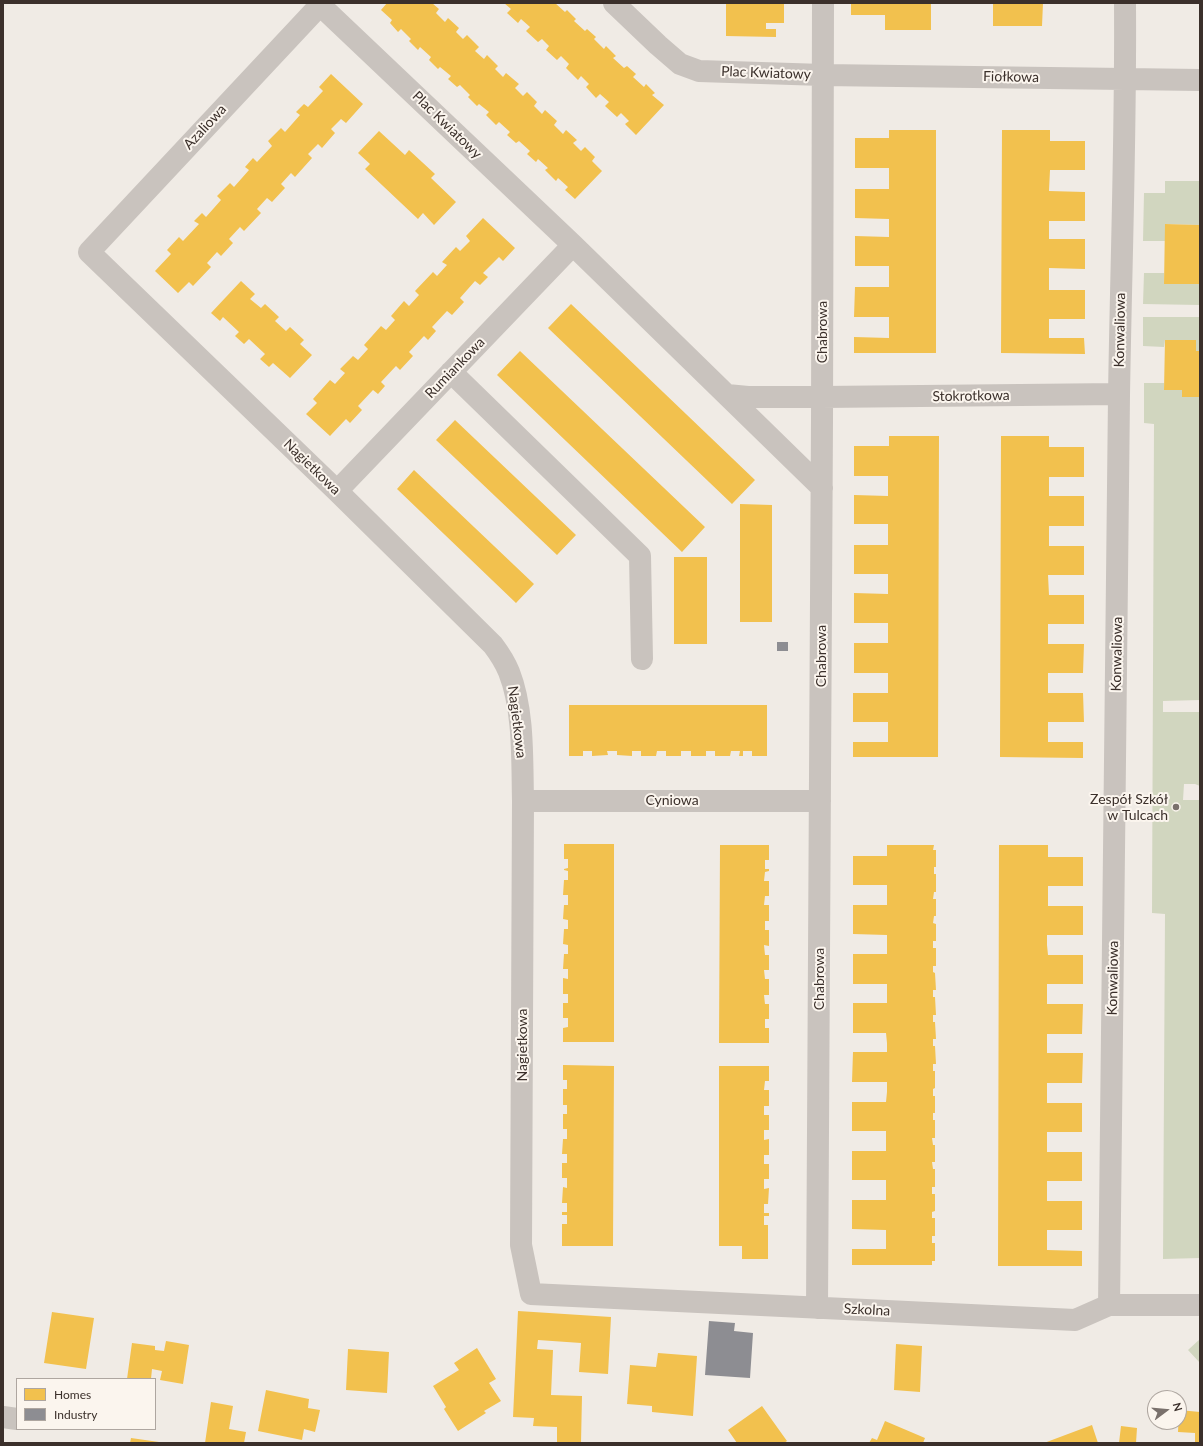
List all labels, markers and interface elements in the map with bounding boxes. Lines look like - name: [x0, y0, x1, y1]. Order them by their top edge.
- street label: Plac Kwiatowy: [721, 63, 811, 83]
- street label: Fiołkowa: [983, 68, 1039, 86]
- street label: Plac Kwiatowy: [409, 88, 485, 162]
- street label: Azaliowa: [180, 101, 230, 153]
- street label: Konwaliowa: [1111, 293, 1129, 367]
- street label: Chabrowa: [814, 301, 830, 363]
- street label: Rumiankowa: [422, 334, 488, 402]
- street label: Stokrotkowa: [932, 387, 1010, 405]
- street label: Nagietkowa: [280, 436, 344, 498]
- street label: Konwaliowa: [1108, 617, 1126, 691]
- street label: Chabrowa: [813, 625, 829, 687]
- street label: Nagietkowa: [504, 685, 530, 759]
- place label: Zespół Szkół w Tulcach: [1090, 791, 1168, 824]
- street label: Cyniowa: [645, 792, 699, 808]
- marker: Zespół Szkół w Tulcach: [1171, 802, 1181, 812]
- street label: Konwaliowa: [1104, 941, 1122, 1015]
- street label: Chabrowa: [811, 948, 827, 1010]
- street label: Nagietkowa: [514, 1009, 530, 1081]
- street label: Szkolna: [843, 1300, 891, 1320]
- legend: [16, 1378, 156, 1430]
- text: Homes: [54, 1387, 91, 1402]
- north arrow: [1147, 1390, 1187, 1430]
- text: N: [1171, 1401, 1185, 1413]
- text: Industry: [54, 1407, 97, 1422]

